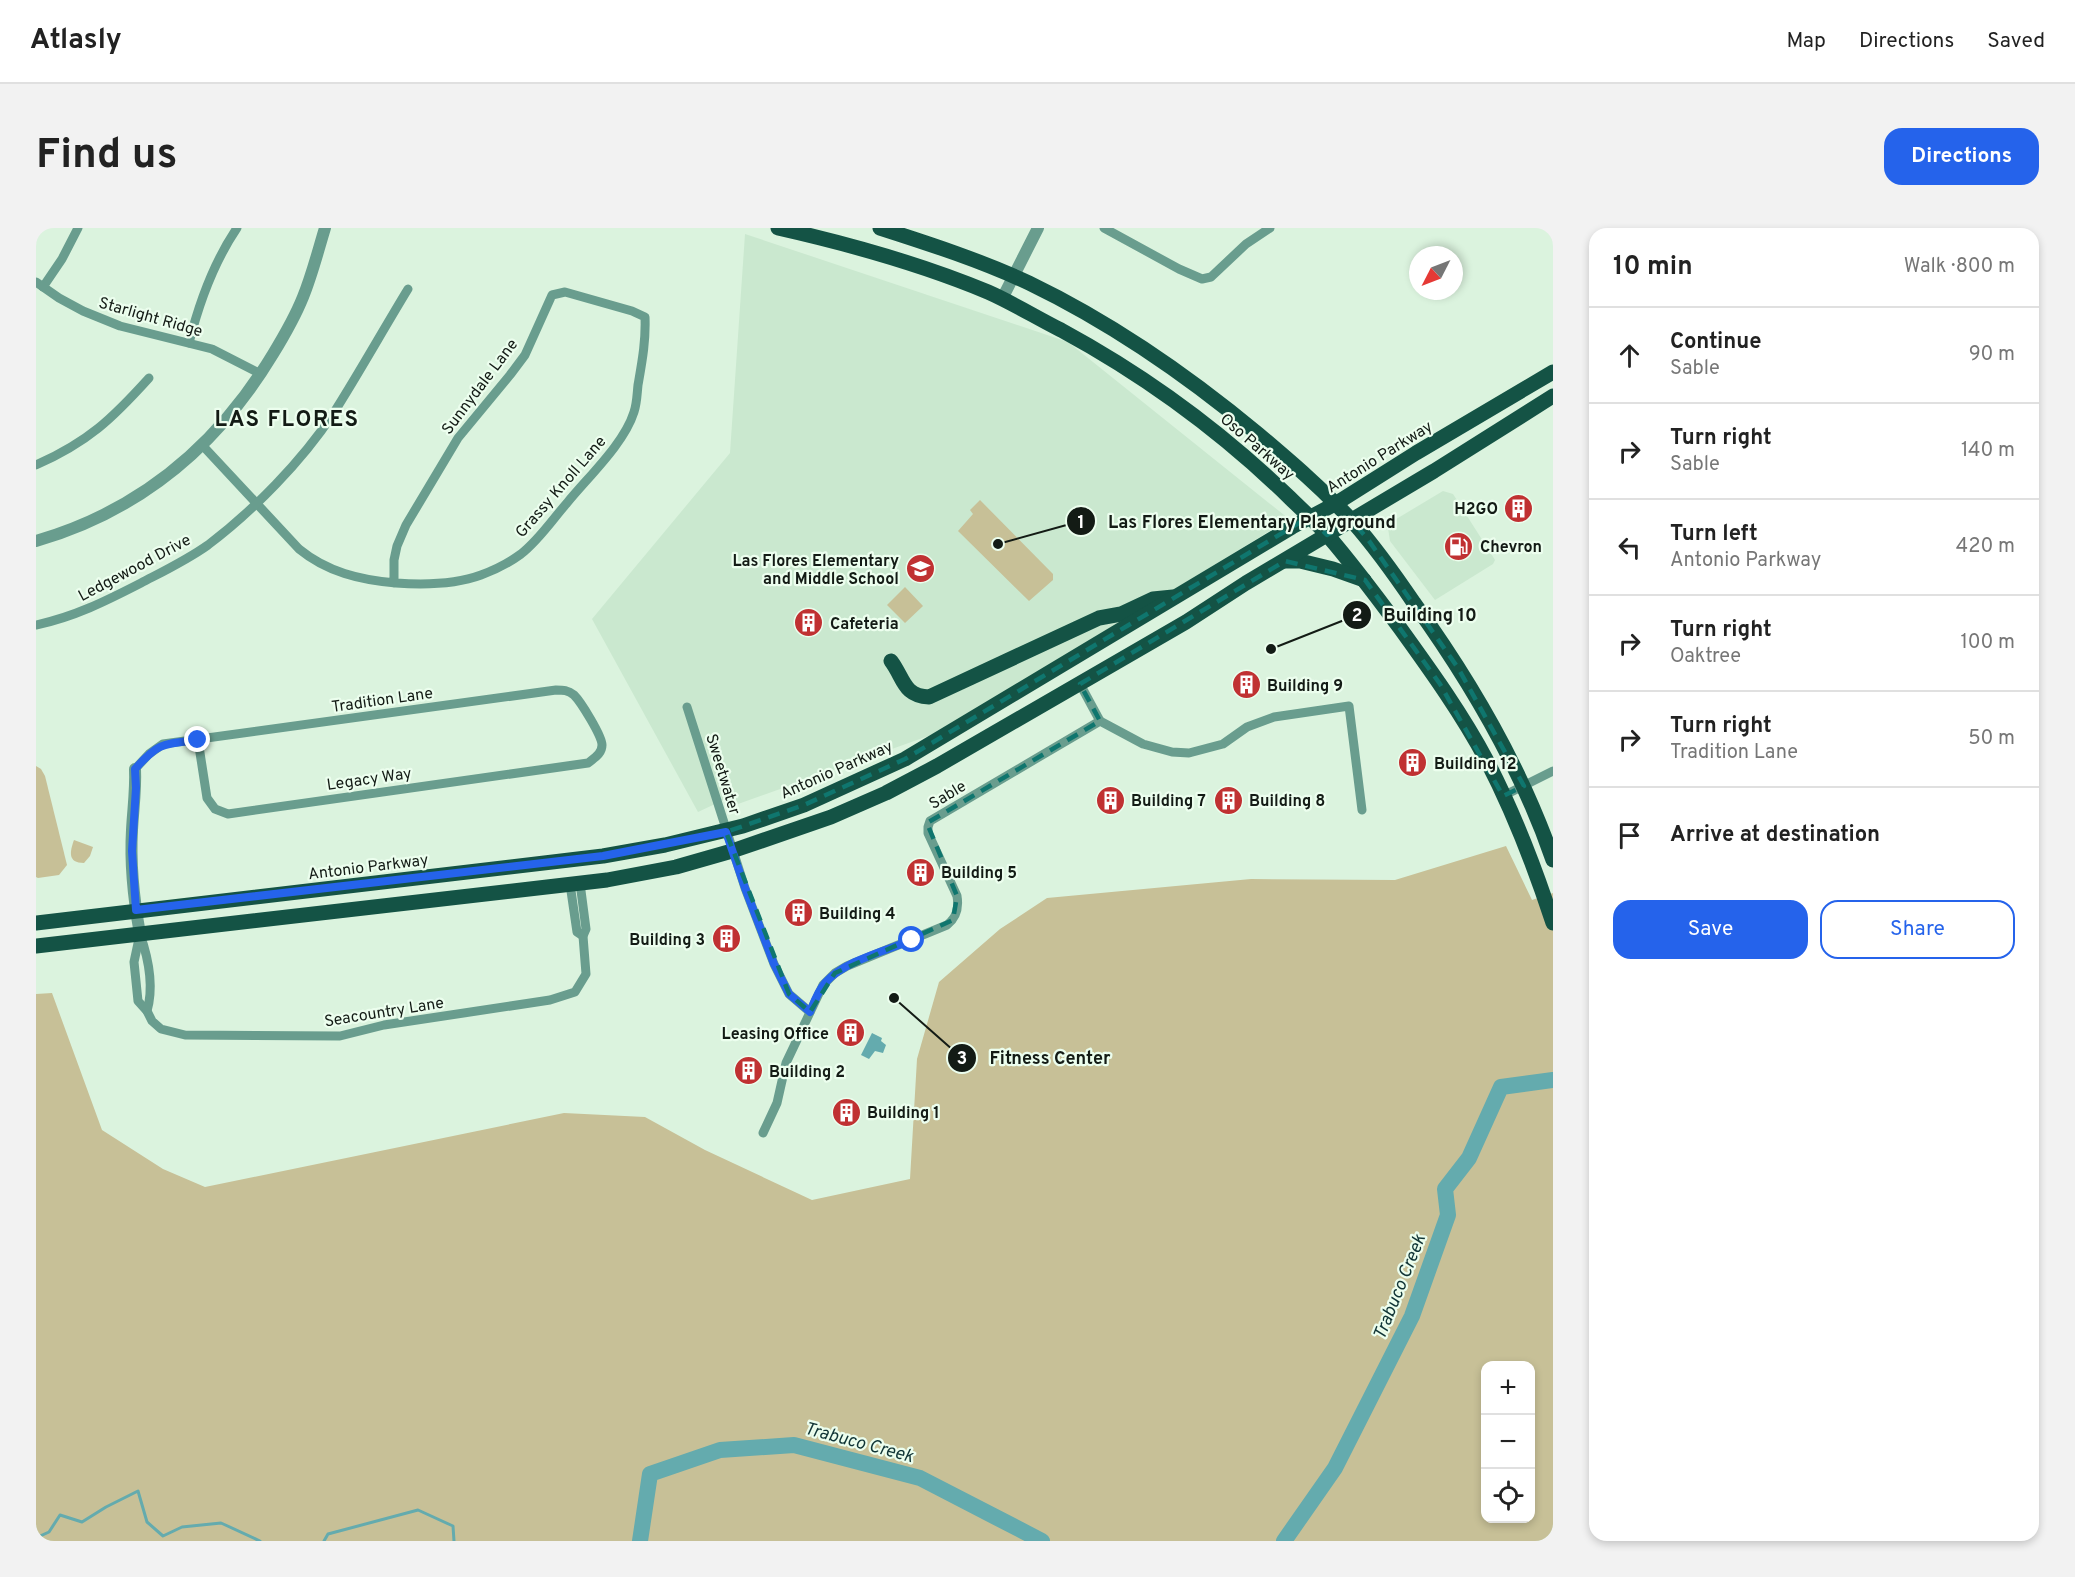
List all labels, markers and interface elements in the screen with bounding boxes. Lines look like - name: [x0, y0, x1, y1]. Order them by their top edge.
- text: Atlasly: [30, 23, 122, 59]
- text: Map: [1786, 28, 1826, 55]
- text: Directions: [1859, 28, 1954, 55]
- text: Saved: [1987, 28, 2045, 55]
- button: Directions: [1884, 128, 2039, 185]
- text: Find us: [36, 130, 177, 183]
- north arrow: [1409, 246, 1463, 300]
- text: 10 min: [1613, 251, 1693, 284]
- text: Walk · 800 m: [1904, 254, 2015, 280]
- street label: Starlight Ridge: [96, 294, 205, 342]
- text: Continue: [1670, 329, 1761, 356]
- street label: Sunnydale Lane: [438, 335, 523, 439]
- icon: ahead: [1613, 339, 1646, 372]
- text: 90 m: [1969, 342, 2015, 368]
- text: Sable: [1670, 356, 1720, 382]
- district label: LAS FLORES: [214, 407, 360, 434]
- street label: Oso Parkway: [1215, 410, 1298, 485]
- street label: Antonio Parkway: [1323, 417, 1437, 498]
- text: Turn right: [1670, 425, 1772, 452]
- street label: Grassy Knoll Lane: [512, 432, 611, 542]
- icon: right: [1613, 435, 1646, 468]
- text: 140 m: [1961, 438, 2015, 464]
- text: Sable: [1670, 452, 1720, 478]
- building icon: H2GO: [1503, 492, 1535, 524]
- place label: H2GO: [1454, 500, 1498, 520]
- callout: Las Flores Elementary Playground: [1066, 503, 1408, 539]
- text: 1: [1077, 512, 1085, 535]
- text: Las Flores Elementary Playground: [1108, 512, 1396, 535]
- text: Turn left: [1670, 521, 1758, 548]
- fuel station icon: Chevron: [1443, 530, 1475, 562]
- street label: Ledgewood Drive: [75, 531, 195, 607]
- icon: left: [1613, 531, 1646, 564]
- text: 420 m: [1956, 534, 2015, 560]
- place label: Chevron: [1480, 538, 1542, 558]
- text: Antonio Parkway: [1670, 548, 1821, 574]
- place label: Las Flores Elementary and Middle School: [733, 552, 899, 590]
- school or university icon: Las Flores Elementary and Middle School: [904, 553, 936, 585]
- callout: Building 10: [1342, 597, 1489, 633]
- text: 2: [1351, 605, 1363, 628]
- text: Building 10: [1383, 605, 1477, 628]
- building icon: Cafeteria: [793, 607, 825, 639]
- place label: Cafeteria: [830, 615, 899, 635]
- text: Turn right: [1670, 617, 1772, 644]
- icon: right: [1613, 627, 1646, 660]
- text: 100 m: [1960, 630, 2015, 656]
- text: Oaktree: [1670, 644, 1741, 670]
- building icon: Building 9: [1230, 669, 1262, 701]
- place label: Building 9: [1267, 677, 1343, 697]
- street label: Tradition Lane: [330, 684, 434, 718]
- text: Turn right: [1670, 713, 1772, 740]
- icon: right: [1613, 723, 1646, 756]
- route end: [184, 726, 210, 752]
- text: 50 m: [1968, 726, 2015, 752]
- street label: Sweetwater: [700, 732, 744, 818]
- street label: Antonio Parkway: [777, 737, 896, 805]
- text: Tradition Lane: [1670, 740, 1798, 766]
- building icon: Building 12: [1397, 747, 1429, 779]
- place label: Building 12: [1434, 755, 1516, 775]
- street label: Legacy Way: [326, 764, 413, 796]
- street label: Sable: [926, 777, 970, 815]
- building icon: Building 7: [1094, 784, 1126, 816]
- building icon: Building 8: [1212, 784, 1244, 816]
- place label: Building 7: [1131, 792, 1206, 812]
- place label: Building 8: [1249, 792, 1325, 812]
- icon: arrive: [1613, 819, 1646, 852]
- text: Arrive at destination: [1670, 822, 1880, 849]
- street label: Antonio Parkway: [307, 851, 430, 885]
- building icon: Building 5: [904, 856, 936, 888]
- place label: Building 5: [941, 864, 1017, 884]
- building icon: Building 4: [782, 897, 814, 929]
- button: Save: [1613, 900, 1808, 959]
- button: Share: [1820, 900, 2015, 959]
- place label: Building 4: [819, 905, 896, 925]
- building icon: Building 3: [710, 923, 742, 955]
- route start: [898, 926, 924, 952]
- place label: Building 3: [629, 931, 705, 951]
- street label: Seacountry Lane: [323, 994, 446, 1032]
- building icon: Leasing Office: [834, 1017, 866, 1049]
- place label: Leasing Office: [722, 1025, 829, 1045]
- callout: Fitness Center: [947, 1040, 1123, 1076]
- text: 3: [957, 1048, 967, 1071]
- text: Fitness Center: [989, 1048, 1111, 1071]
- building icon: Building 2: [732, 1055, 764, 1087]
- place label: Building 2: [769, 1063, 845, 1083]
- building icon: Building 1: [830, 1096, 862, 1128]
- place label: Building 1: [867, 1104, 940, 1124]
- water label: Trabuco Creek: [1369, 1231, 1432, 1344]
- map controls: [1481, 1361, 1535, 1523]
- button: +: [1481, 1361, 1535, 1415]
- button: −: [1481, 1415, 1535, 1469]
- water label: Trabuco Creek: [802, 1418, 916, 1469]
- button: locate: [1481, 1469, 1535, 1523]

